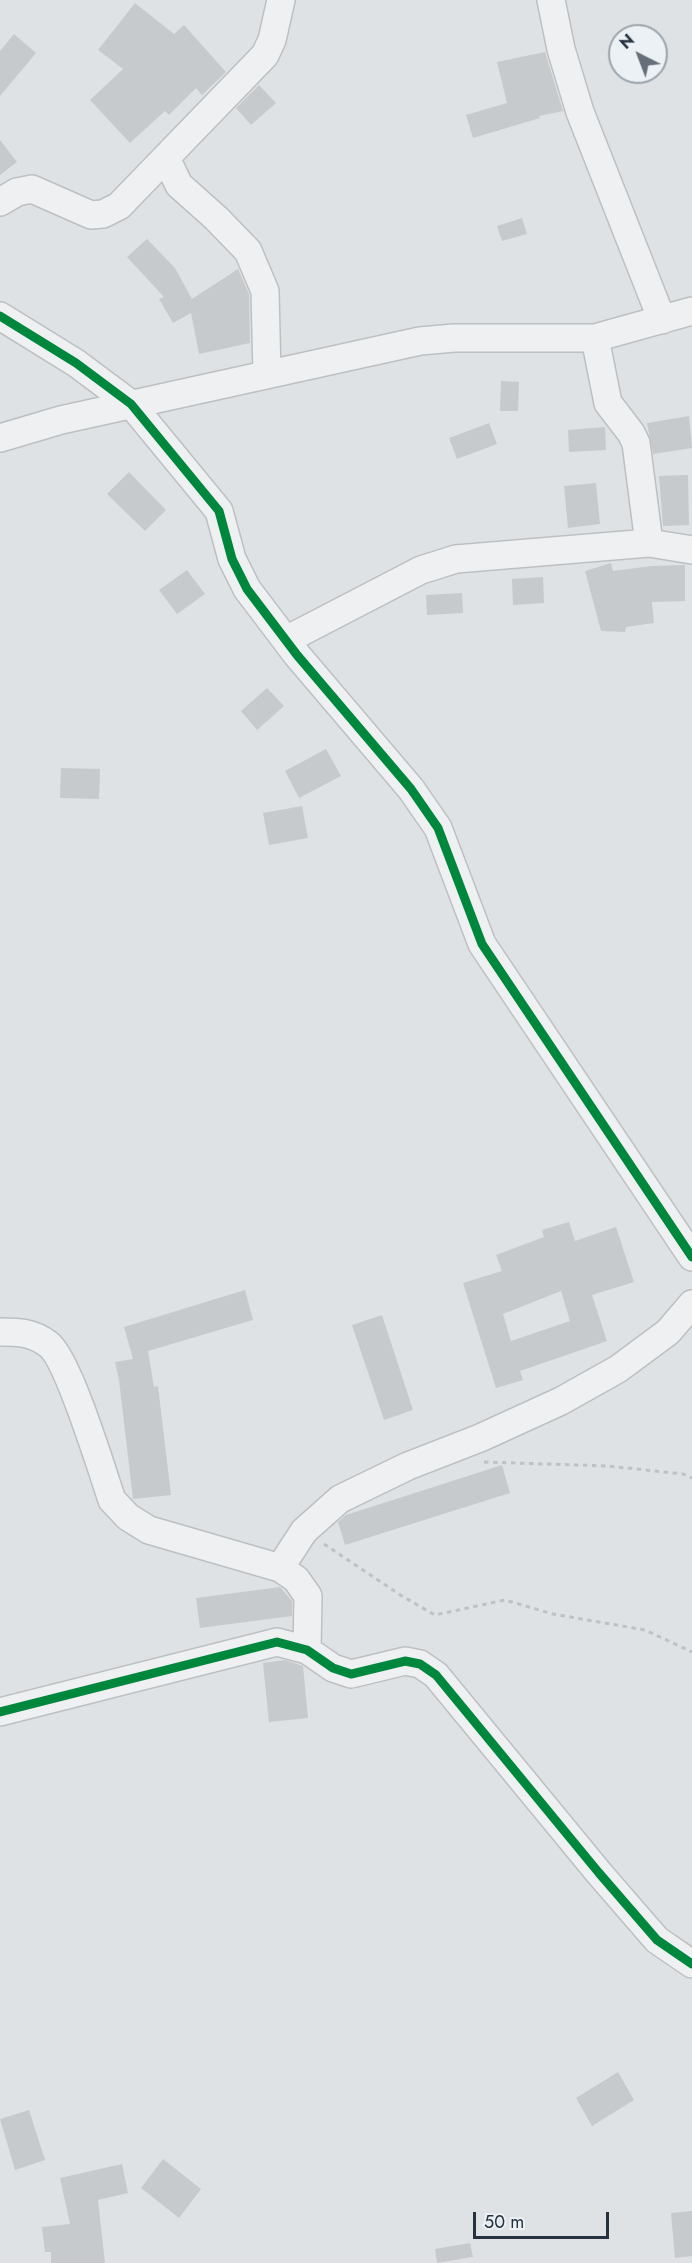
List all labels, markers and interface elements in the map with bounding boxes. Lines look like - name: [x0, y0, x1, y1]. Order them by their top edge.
- north arrow: [608, 24, 668, 84]
- text: N: [615, 29, 639, 55]
- scale bar: [476, 2200, 612, 2238]
- text: 50 m: [484, 2209, 524, 2235]

